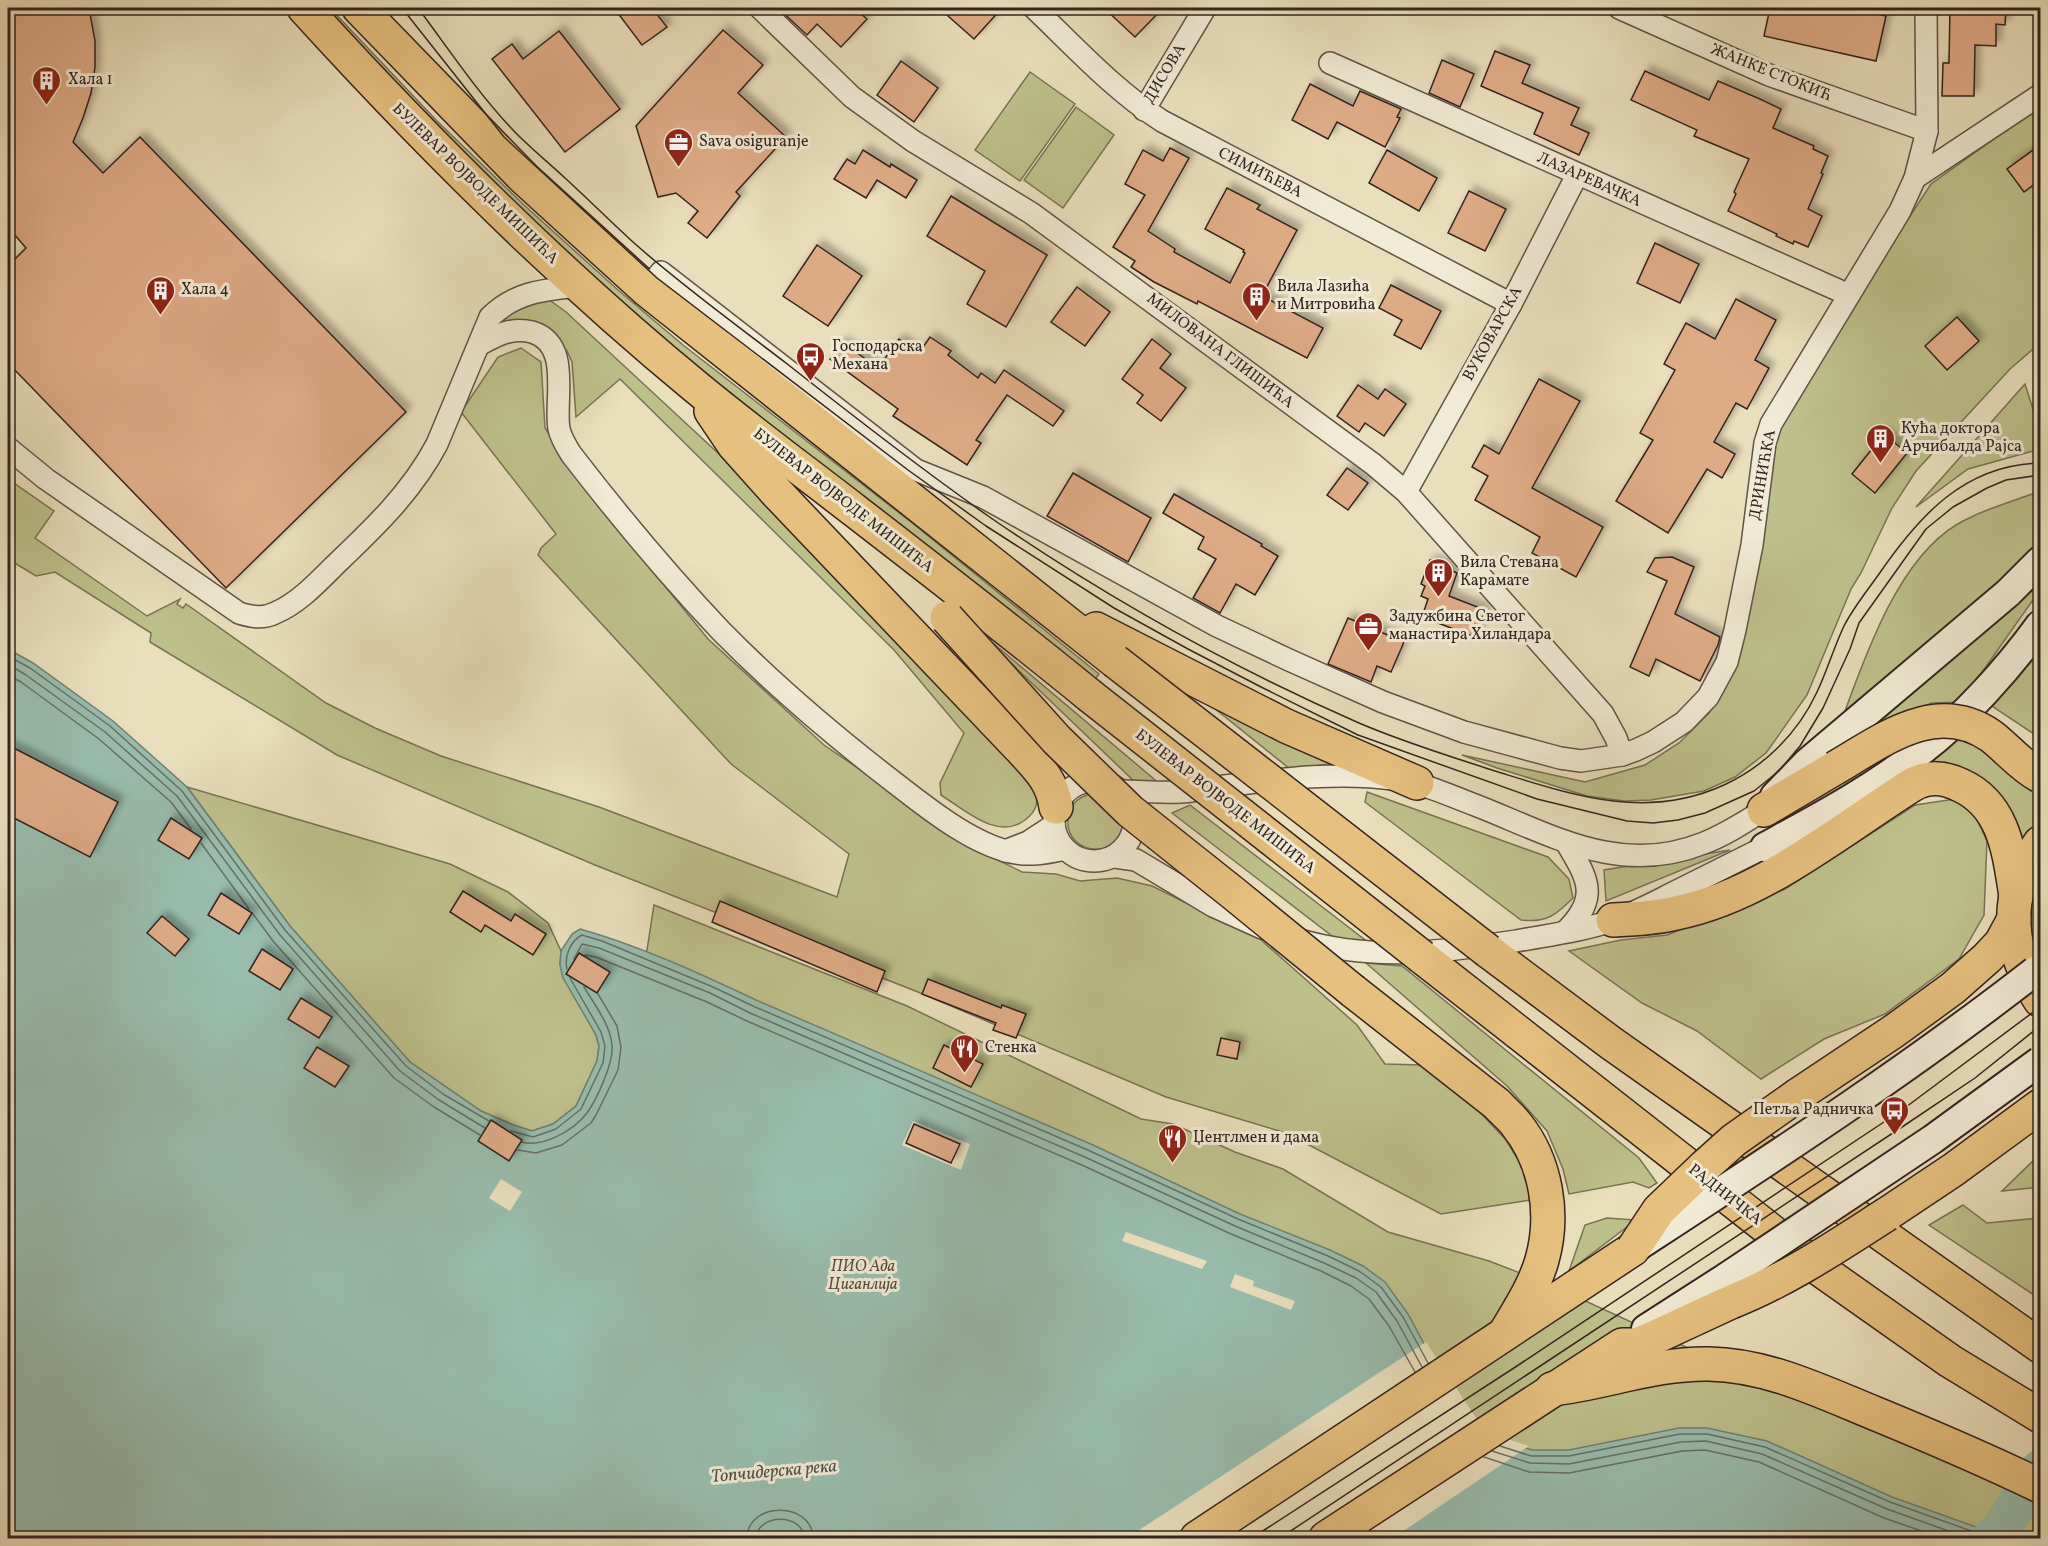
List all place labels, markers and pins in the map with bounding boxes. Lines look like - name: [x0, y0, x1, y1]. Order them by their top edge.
- building icon: Хала 1: [31, 64, 63, 106]
- place label: Хала 1: [68, 69, 113, 91]
- office icon: Sava osiguranje: [662, 126, 694, 168]
- place label: Sava osiguranje: [699, 131, 809, 153]
- building icon: Хала 4: [144, 274, 176, 316]
- place label: Вила Лазића и Митровића: [1277, 276, 1376, 316]
- place label: Хала 4: [181, 279, 229, 301]
- building icon: Вила Лазића и Митровића: [1240, 280, 1272, 322]
- place label: Господарска Механа: [832, 336, 923, 376]
- bus stop icon: Господарска Механа: [795, 340, 827, 382]
- place label: Кућа доктора Арчибалда Рајса: [1901, 418, 2022, 458]
- building icon: Кућа доктора Арчибалда Рајса: [1864, 422, 1896, 464]
- place label: Вила Стевана Карамате: [1460, 552, 1559, 592]
- building icon: Вила Стевана Карамате: [1423, 556, 1455, 598]
- place label: Задужбина Светог манастира Хиландара: [1389, 606, 1552, 646]
- office icon: Задужбина Светог манастира Хиландара: [1352, 610, 1384, 652]
- restaurant icon: Стенка: [948, 1032, 980, 1074]
- place label: Стенка: [985, 1037, 1037, 1059]
- bus stop icon: Петља Радничка: [1879, 1094, 1911, 1136]
- place label: Петља Радничка: [1753, 1099, 1874, 1121]
- restaurant icon: Џентлмен и дама: [1156, 1122, 1188, 1164]
- place label: Џентлмен и дама: [1193, 1127, 1319, 1149]

